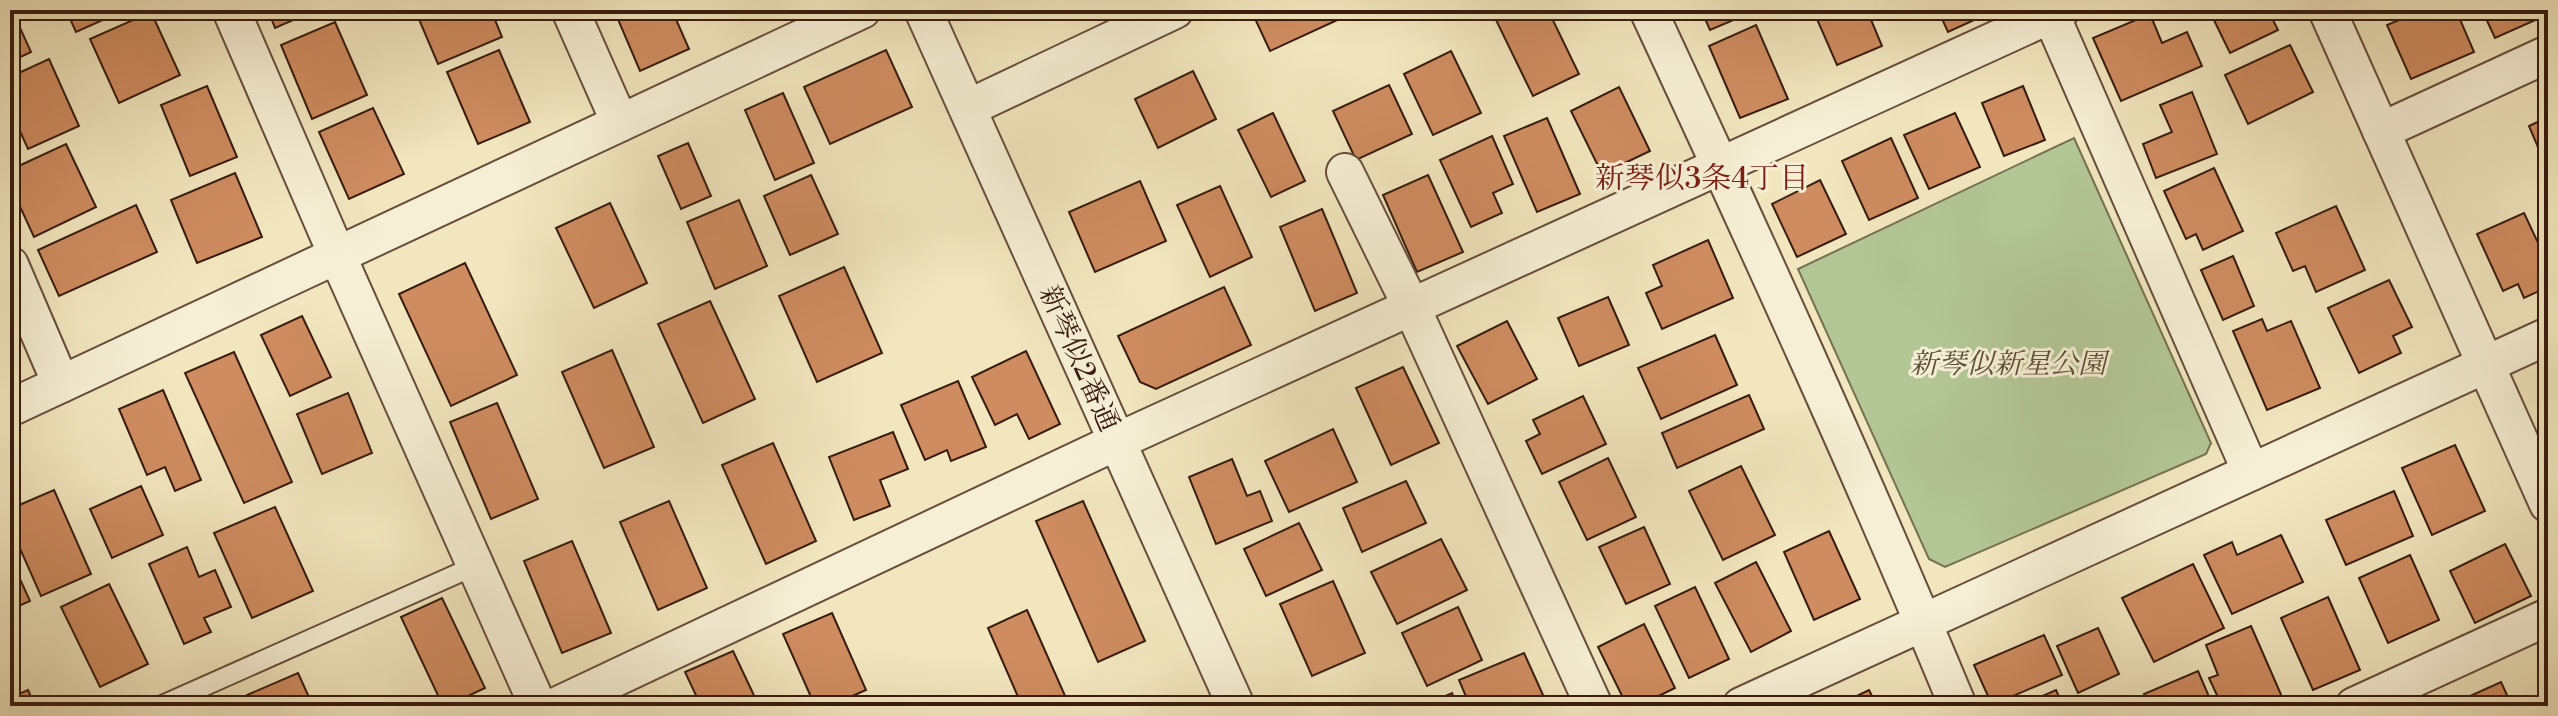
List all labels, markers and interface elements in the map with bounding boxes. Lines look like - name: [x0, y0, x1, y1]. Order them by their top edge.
- district label: 新琴似3条4丁目: [1595, 160, 1809, 198]
- street label: 新琴似2番通: [1031, 280, 1126, 437]
- park label: 新琴似新星公園: [1910, 347, 2110, 382]

